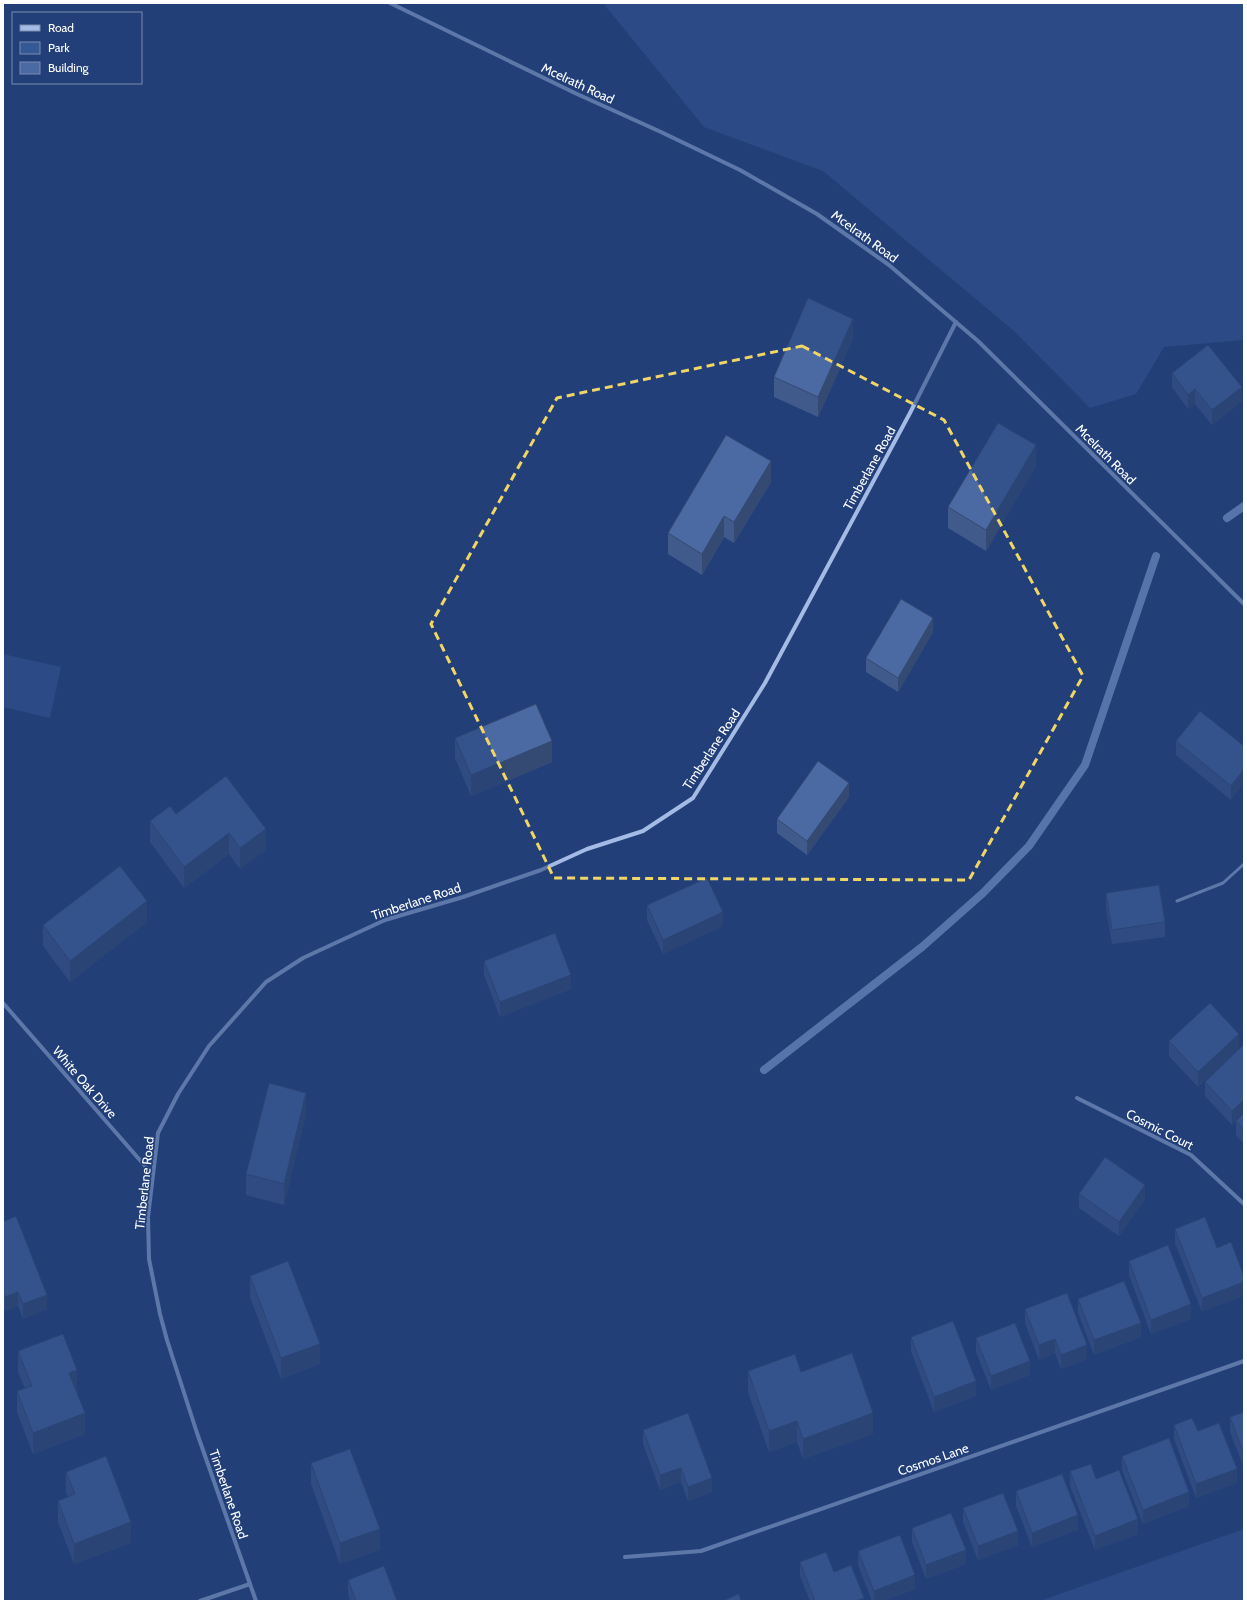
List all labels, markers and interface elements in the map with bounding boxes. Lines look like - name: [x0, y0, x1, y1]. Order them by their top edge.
- legend: [12, 12, 142, 84]
- text: Road: [48, 20, 74, 35]
- text: Park: [48, 40, 70, 55]
- street label: Mcelrath Road: [539, 59, 617, 107]
- text: Building: [48, 60, 90, 75]
- street label: Mcelrath Road: [828, 206, 902, 266]
- street label: Mcelrath Road: [1073, 421, 1139, 487]
- street label: Timberlane Road: [839, 423, 899, 513]
- street label: Timberlane Road: [679, 706, 743, 792]
- street label: Timberlane Road: [369, 879, 463, 923]
- street label: White Oak Drive: [49, 1043, 121, 1121]
- street label: Cosmic Court: [1124, 1105, 1197, 1153]
- street label: Timberlane Road: [131, 1136, 157, 1230]
- street label: Cosmos Lane: [895, 1439, 971, 1479]
- street label: Timberlane Road: [206, 1447, 252, 1541]

